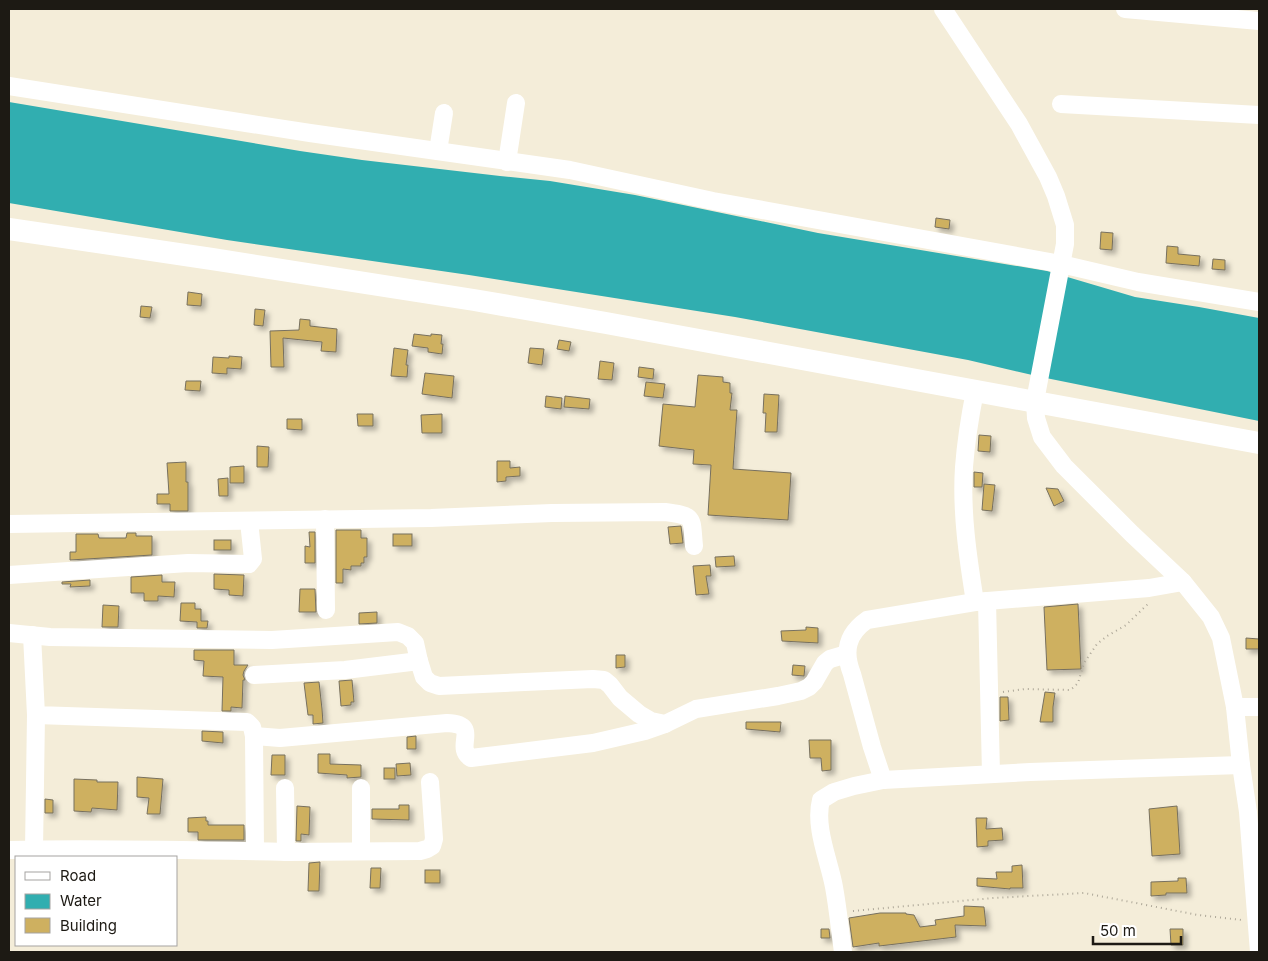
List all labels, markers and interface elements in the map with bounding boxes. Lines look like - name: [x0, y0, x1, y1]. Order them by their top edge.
- legend: [15, 856, 178, 946]
- text: Road: [60, 866, 96, 885]
- text: Water: [60, 891, 102, 910]
- scale bar: [1093, 914, 1180, 946]
- text: Building: [60, 916, 117, 935]
- text: 50 m: [1100, 921, 1136, 940]

